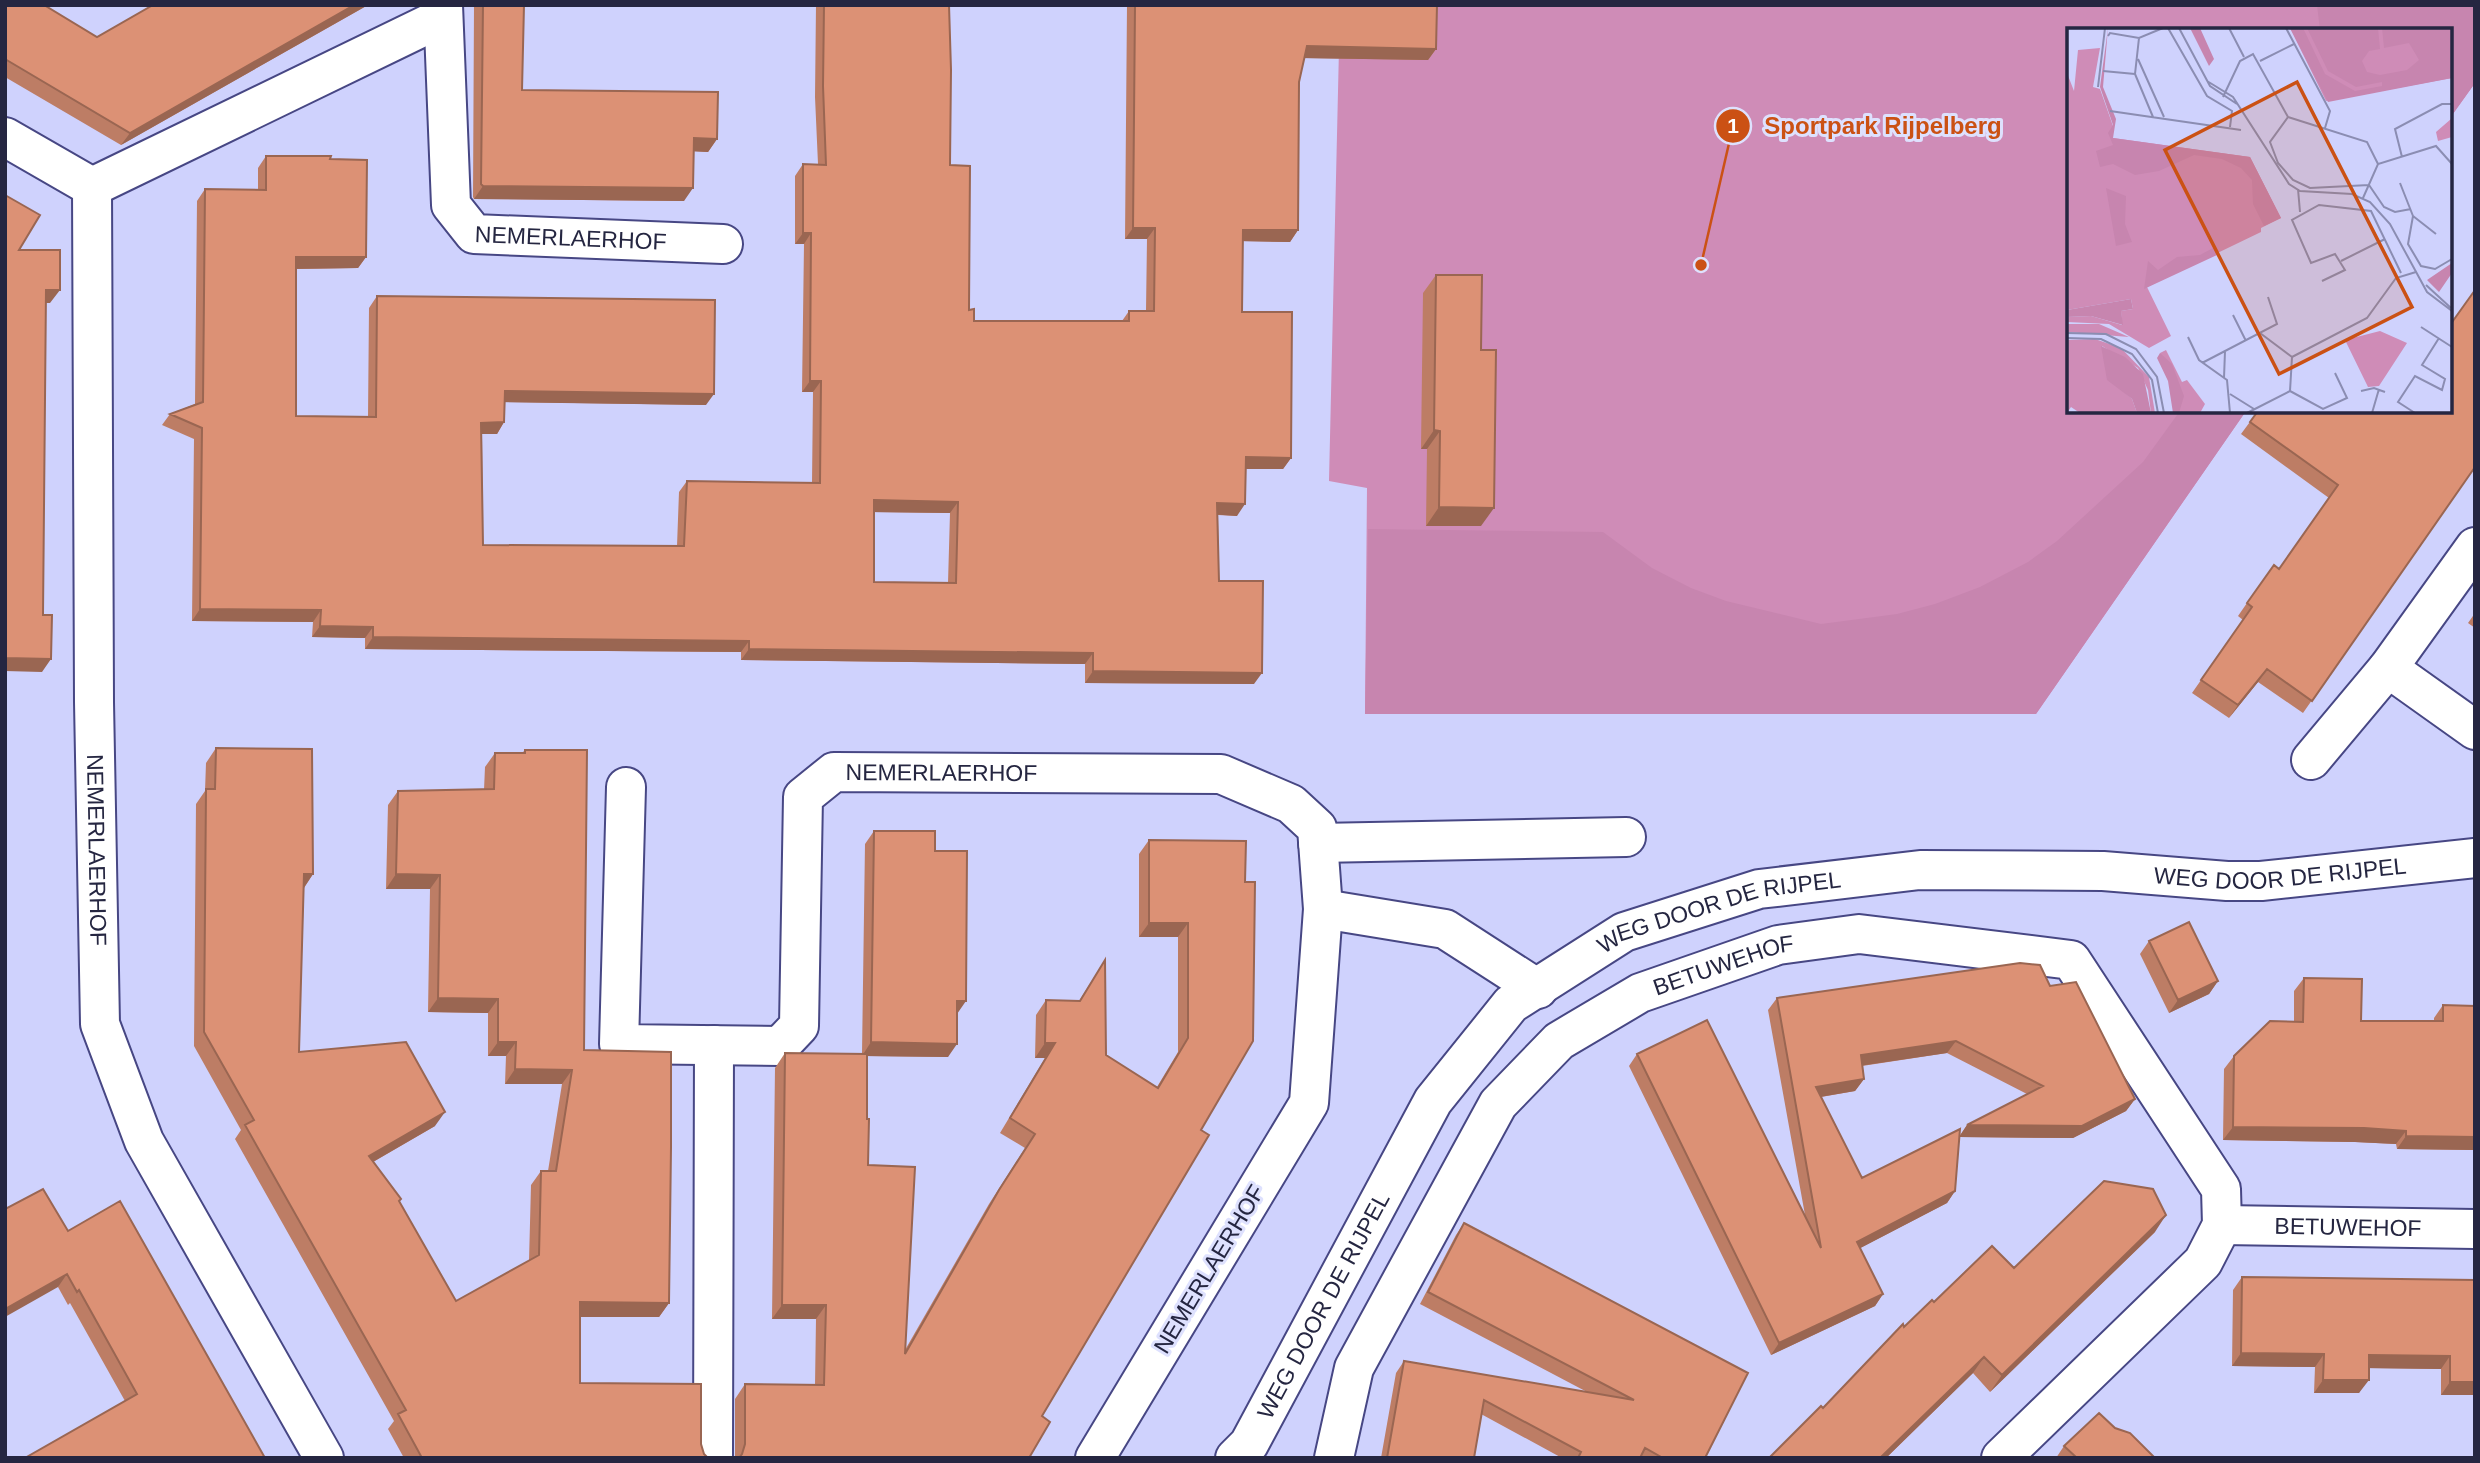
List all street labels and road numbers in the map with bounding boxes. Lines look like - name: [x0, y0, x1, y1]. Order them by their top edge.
- street label: NEMERLAERHOF: [474, 221, 667, 255]
- street label: NEMERLAERHOF: [82, 754, 112, 946]
- street label: NEMERLAERHOF: [845, 759, 1037, 786]
- street label: WEG DOOR DE RIJPEL: [2153, 852, 2408, 894]
- street label: WEG DOOR DE RIJPEL: [1593, 866, 1843, 959]
- street label: BETUWEHOF: [1650, 930, 1795, 1000]
- street label: NEMERLAERHOF: [1148, 1180, 1270, 1358]
- street label: WEG DOOR DE RIJPEL: [1252, 1188, 1395, 1423]
- street label: BETUWEHOF: [2274, 1213, 2422, 1241]

